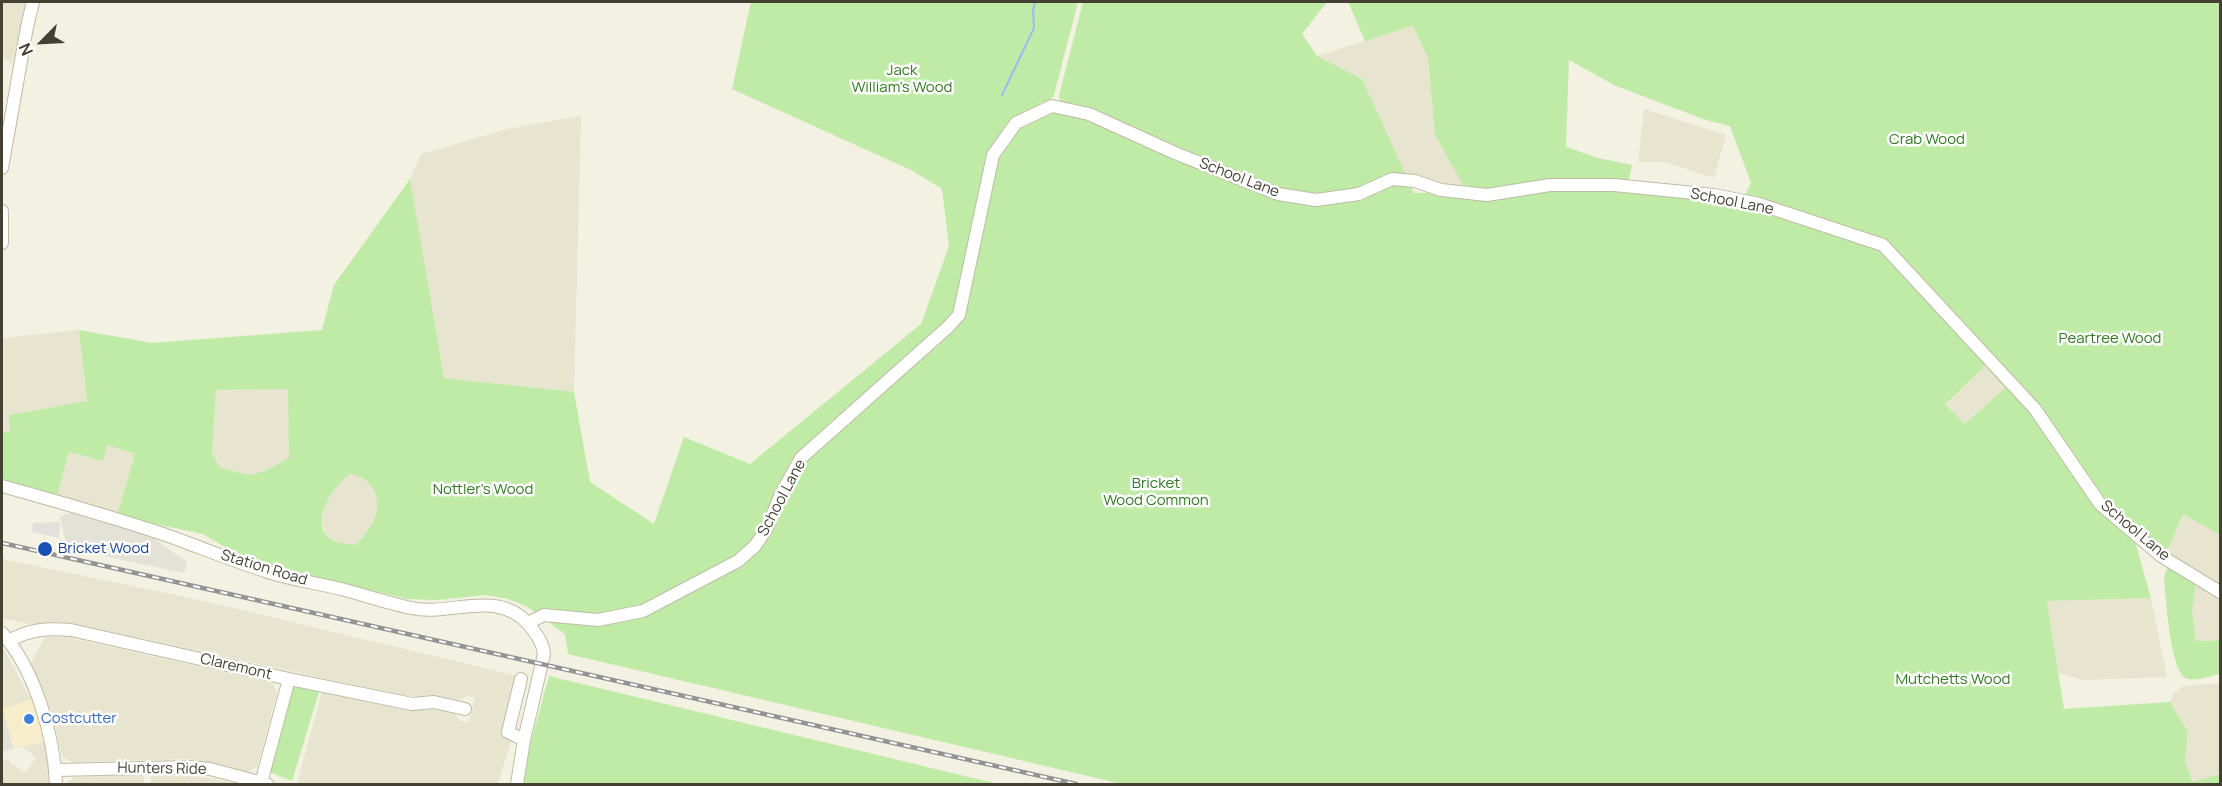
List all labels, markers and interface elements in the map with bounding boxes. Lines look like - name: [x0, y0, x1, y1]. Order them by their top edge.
- north arrow: [12, 12, 72, 72]
- text: N: [13, 40, 38, 59]
- park label: Jack William's Wood: [852, 62, 952, 97]
- park label: Crab Wood: [1889, 131, 1965, 149]
- street label: School Lane: [1196, 154, 1282, 202]
- street label: School Lane: [1689, 185, 1775, 219]
- park label: Peartree Wood: [2059, 330, 2161, 348]
- street label: School Lane: [754, 457, 810, 539]
- park label: Bricket Wood Common: [1103, 475, 1209, 510]
- park label: Nottler's Wood: [433, 481, 533, 499]
- street label: School Lane: [2097, 497, 2173, 565]
- marker: Bricket Wood: [36, 540, 54, 558]
- place label: Bricket Wood: [58, 540, 149, 558]
- street label: Station Road: [219, 546, 309, 590]
- street label: Claremont: [198, 650, 274, 684]
- park label: Mutchetts Wood: [1896, 671, 2010, 689]
- place label: Costcutter: [41, 710, 117, 728]
- marker: Costcutter: [22, 712, 36, 726]
- street label: Hunters Ride: [117, 759, 207, 779]

